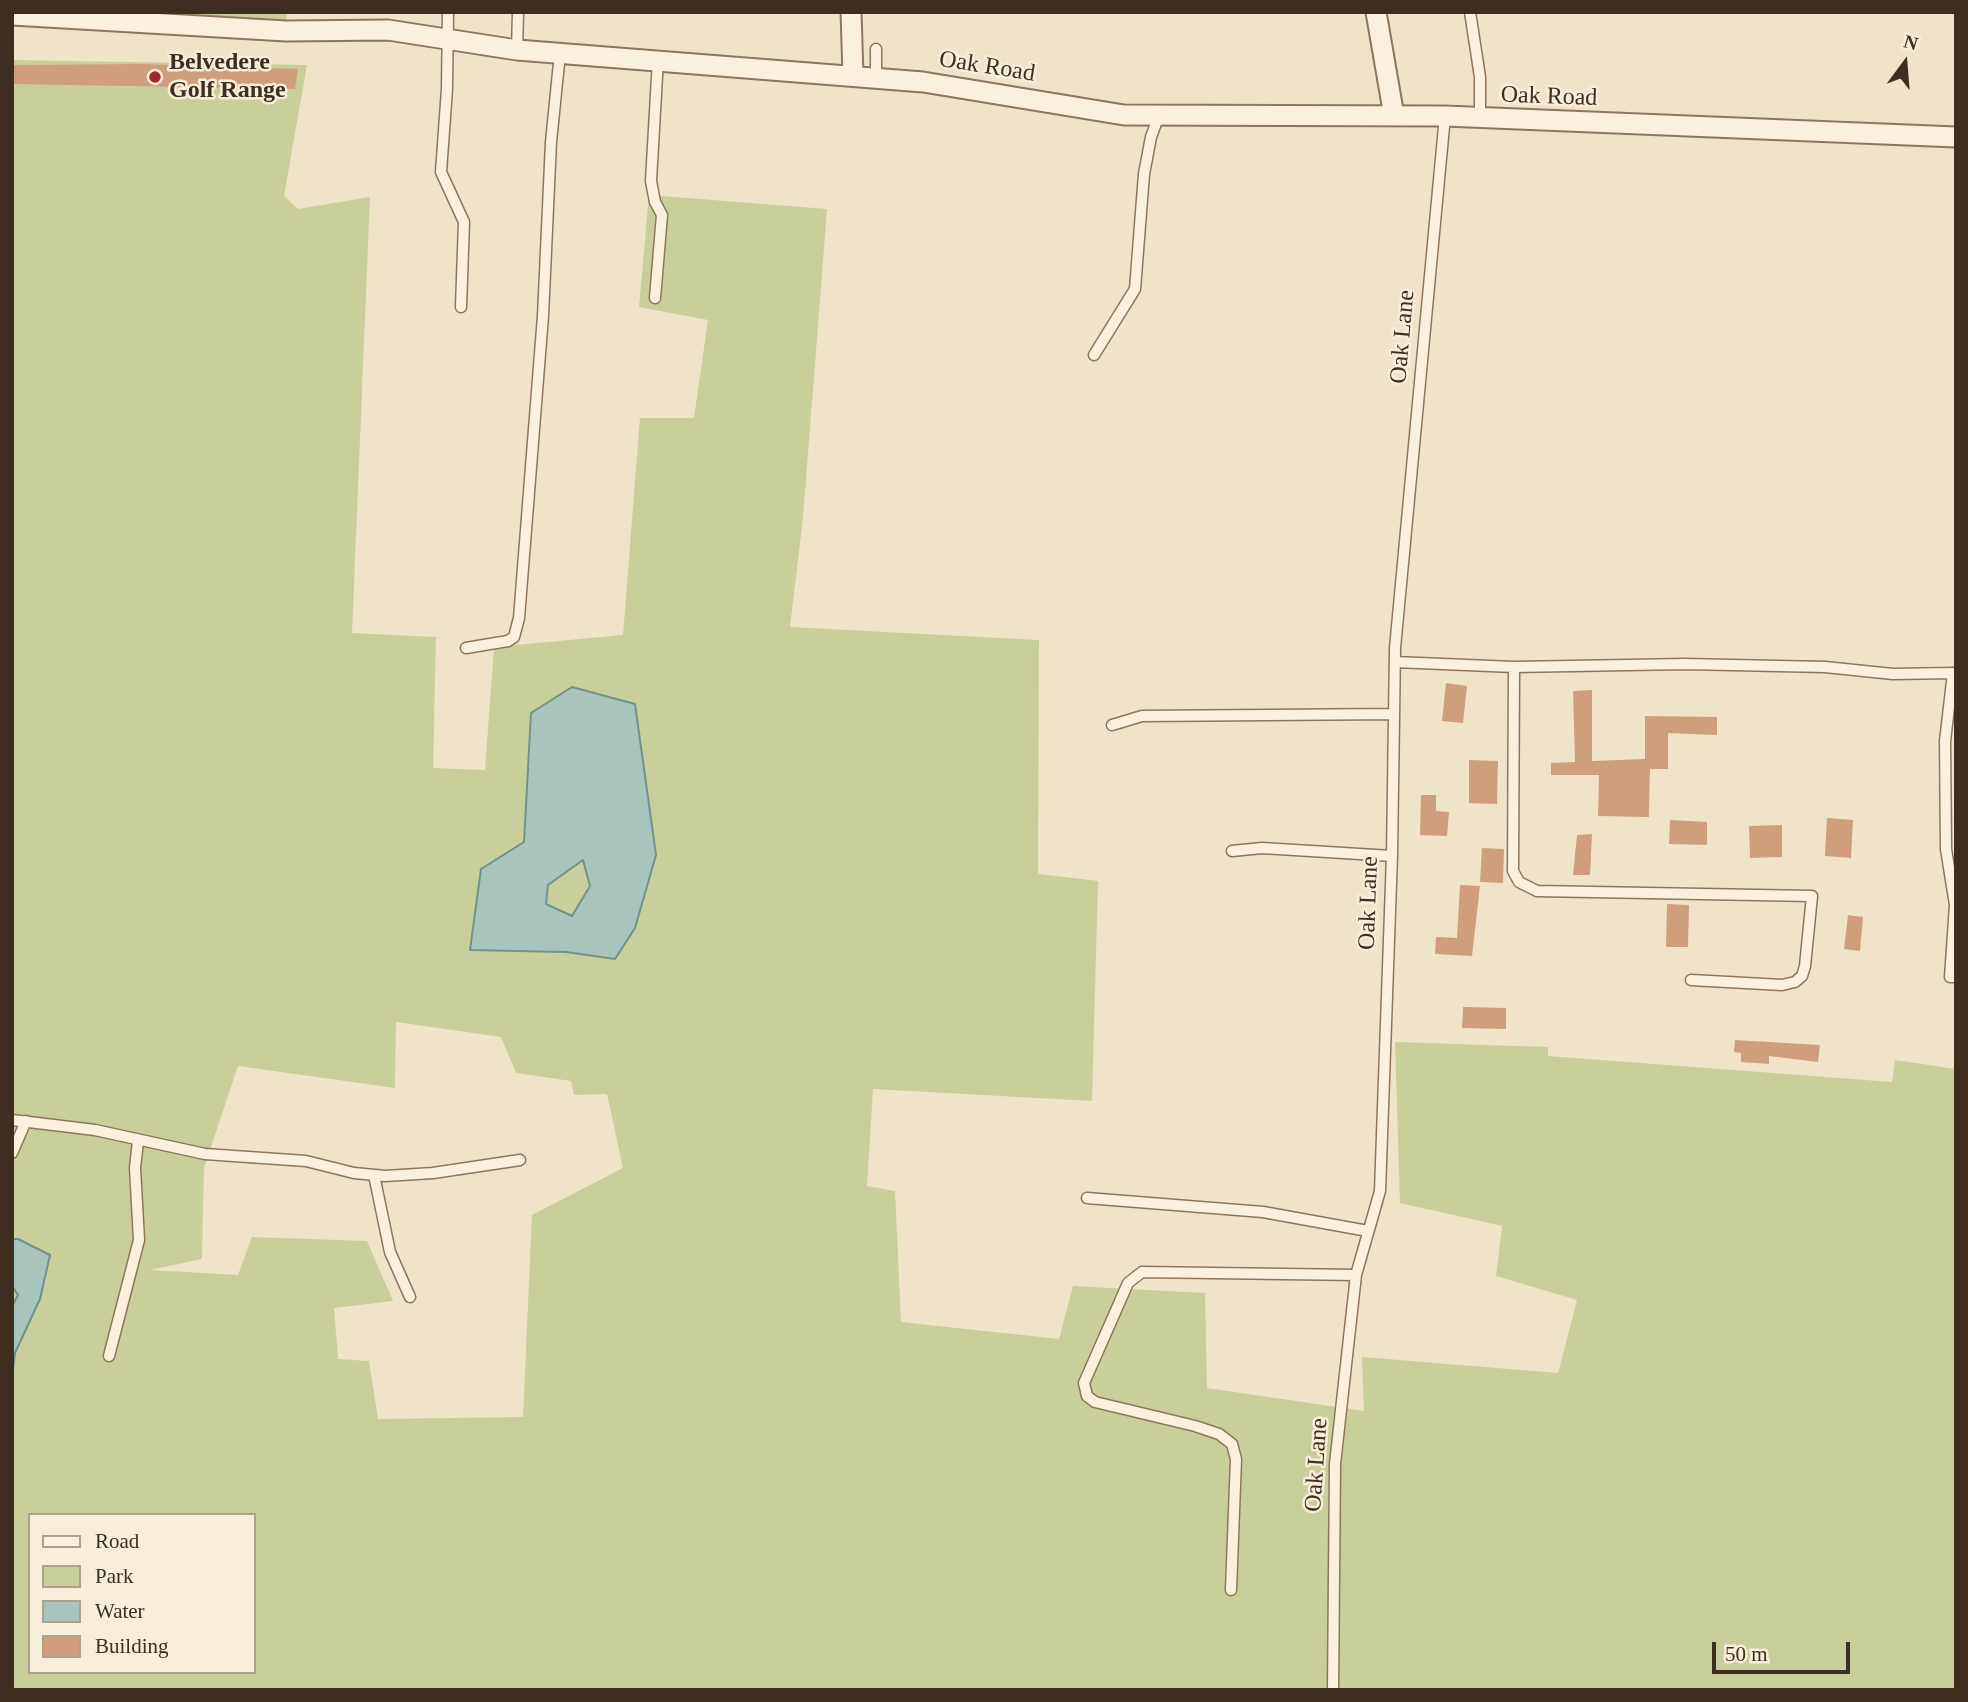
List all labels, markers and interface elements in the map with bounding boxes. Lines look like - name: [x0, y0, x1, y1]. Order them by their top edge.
- north arrow: [1870, 28, 1940, 98]
- text: N: [1901, 30, 1920, 54]
- street label: Oak Road: [937, 45, 1037, 89]
- place label: Belvedere Golf Range: [169, 49, 286, 105]
- marker: Belvedere Golf Range: [147, 69, 163, 85]
- street label: Oak Road: [1500, 81, 1598, 113]
- street label: Oak Lane: [1385, 289, 1421, 385]
- street label: Oak Lane: [1353, 856, 1385, 950]
- street label: Oak Lane: [1299, 1417, 1335, 1513]
- legend: [28, 1513, 256, 1674]
- text: Road: [95, 1529, 139, 1553]
- text: Park: [95, 1564, 134, 1588]
- text: Water: [95, 1599, 145, 1623]
- scale bar: [1716, 1628, 1854, 1672]
- text: Building: [95, 1634, 169, 1658]
- text: 50 m: [1725, 1642, 1768, 1666]

